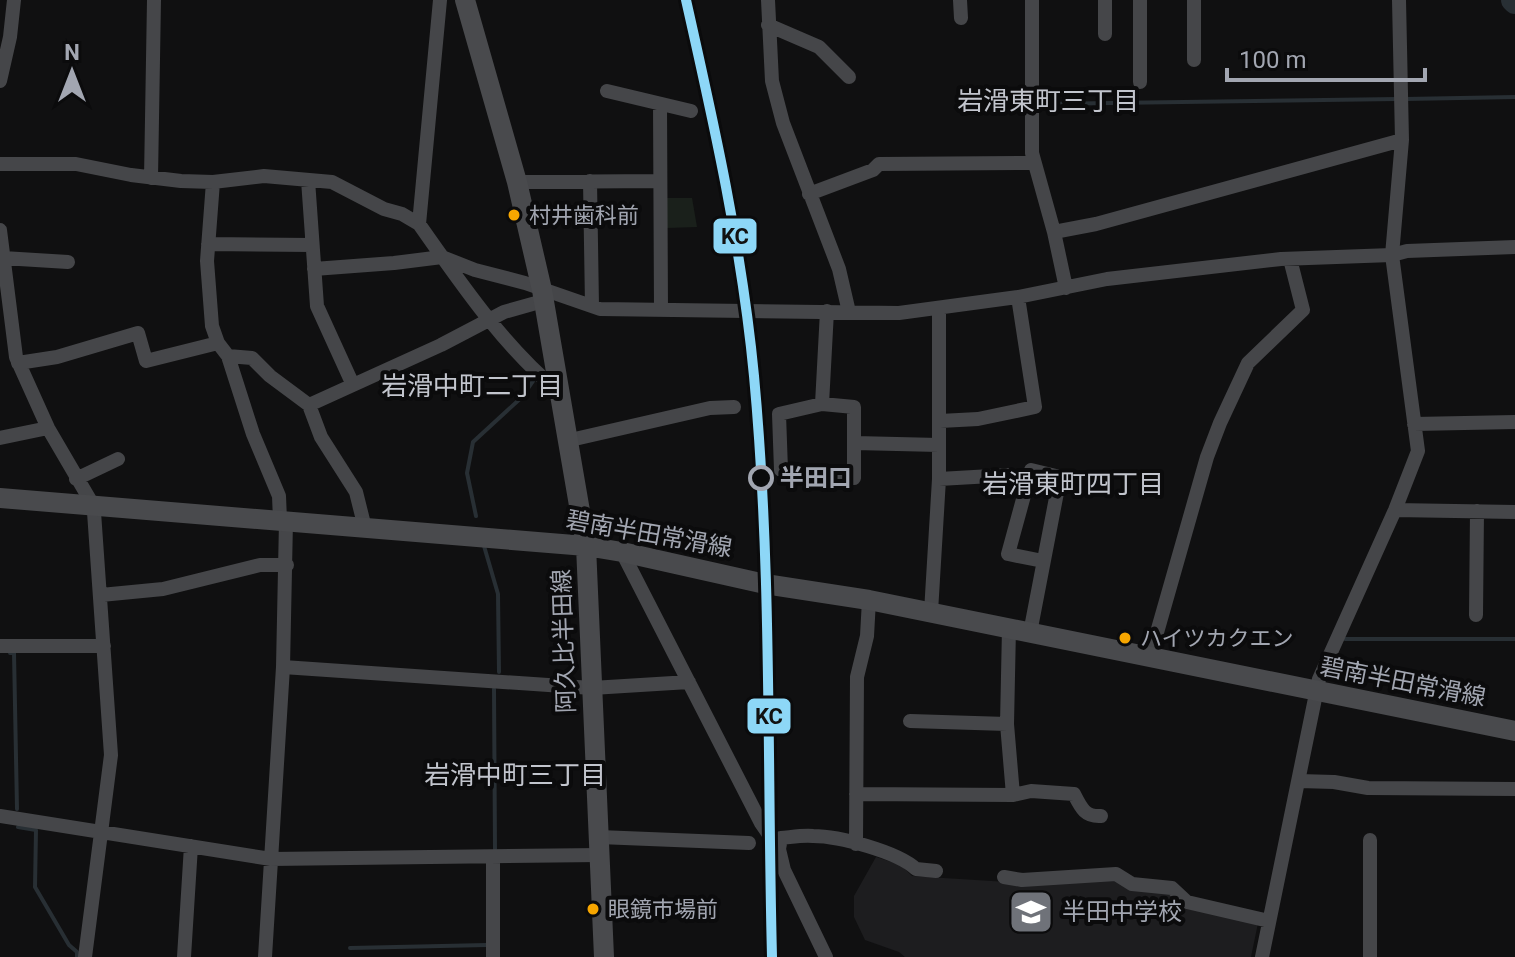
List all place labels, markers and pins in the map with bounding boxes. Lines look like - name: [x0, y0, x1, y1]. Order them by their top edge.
- place label: 村井歯科前: [529, 203, 639, 228]
- marker: 村井歯科前: [506, 207, 522, 223]
- place label: 半田口: [780, 464, 852, 492]
- marker: 半田口: [749, 466, 773, 490]
- place label: ハイツカクエン: [1140, 626, 1294, 651]
- marker: ハイツカクエン: [1117, 630, 1133, 646]
- school or university icon: 半田中学校: [1007, 888, 1055, 936]
- place label: 眼鏡市場前: [608, 897, 718, 922]
- place label: 半田中学校: [1062, 898, 1182, 926]
- marker: 眼鏡市場前: [585, 901, 601, 917]

